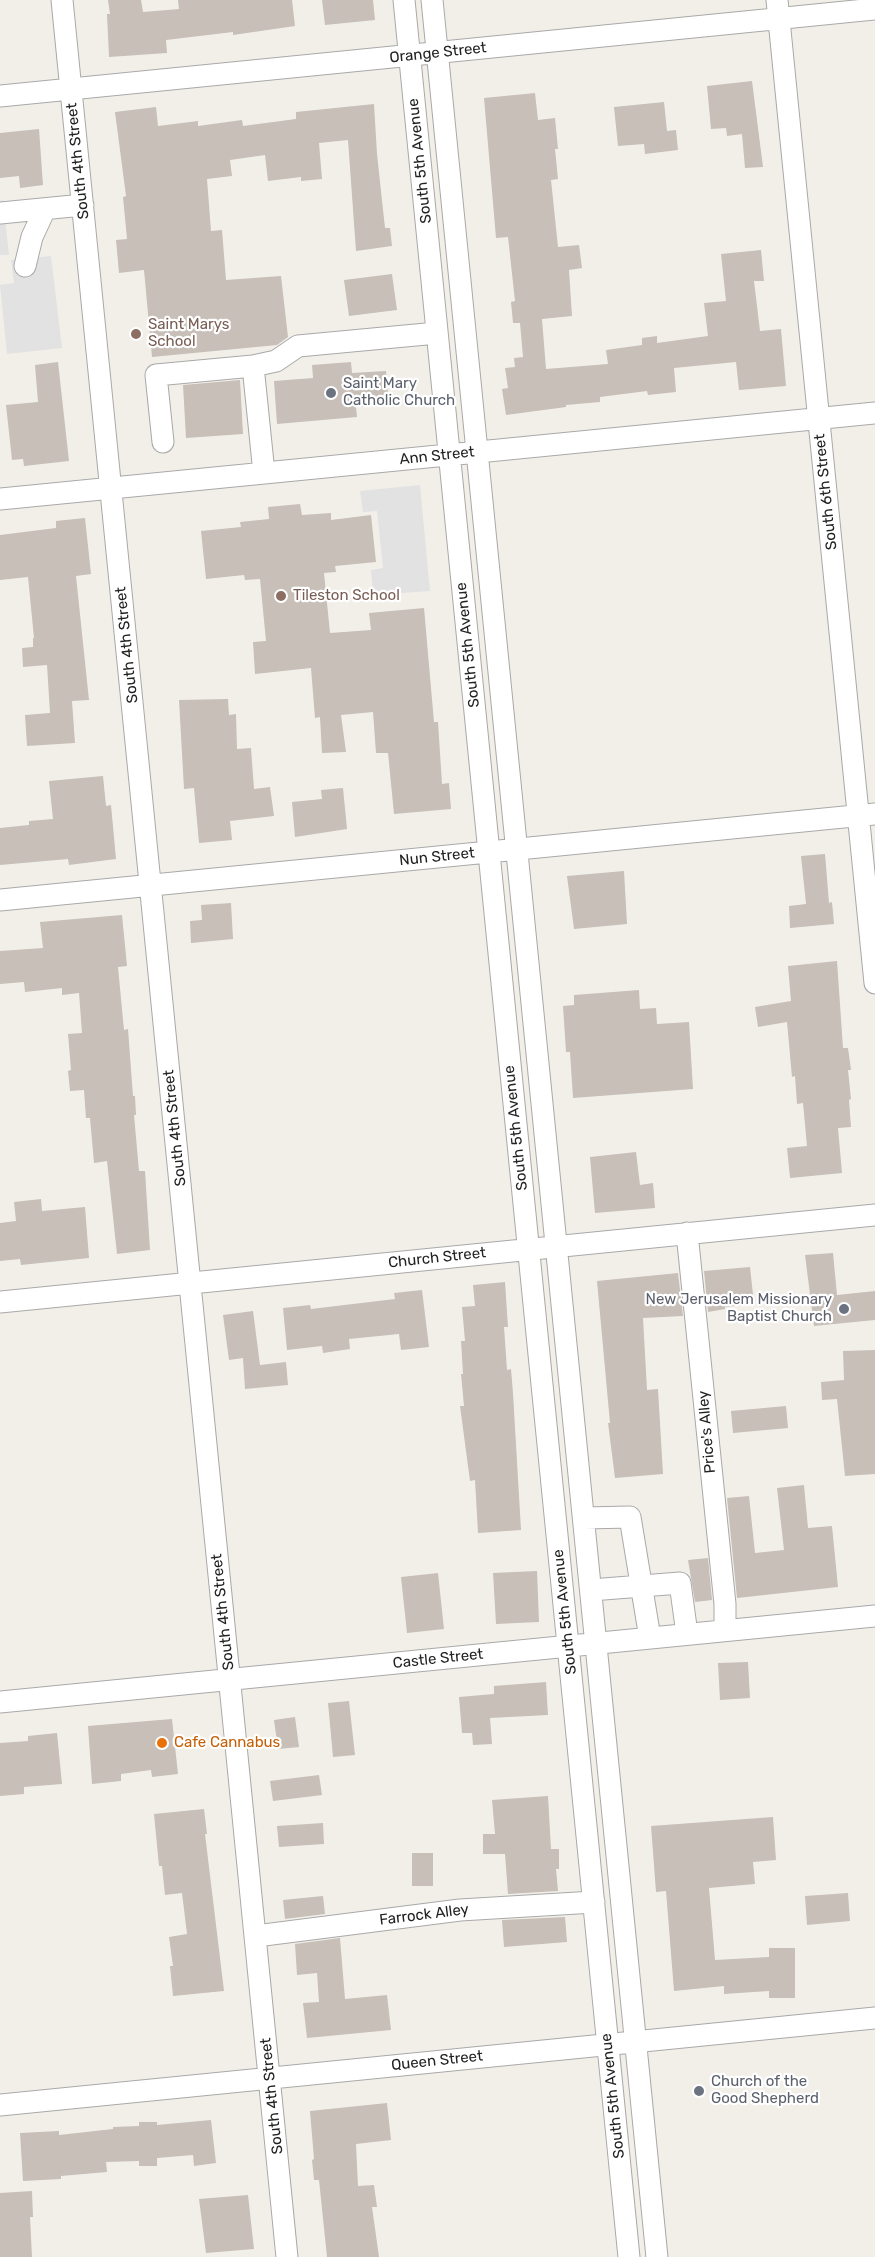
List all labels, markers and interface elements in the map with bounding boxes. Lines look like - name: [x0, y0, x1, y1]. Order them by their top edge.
- street label: Orange Street: [389, 39, 487, 67]
- street label: South 5th Avenue: [404, 98, 436, 224]
- street label: South 4th Street: [63, 102, 93, 220]
- place label: Saint Marys School: [148, 316, 229, 351]
- marker: Saint Marys School: [129, 327, 143, 341]
- place label: Saint Mary Catholic Church: [343, 375, 455, 410]
- marker: Saint Mary Catholic Church: [324, 386, 338, 400]
- street label: South 6th Street: [811, 433, 841, 551]
- street label: Ann Street: [399, 443, 475, 469]
- street label: South 5th Avenue: [452, 582, 484, 708]
- street label: South 4th Street: [112, 586, 142, 704]
- place label: Tileston School: [293, 587, 400, 605]
- marker: Tileston School: [274, 589, 288, 603]
- street label: Nun Street: [398, 844, 476, 870]
- street label: South 5th Avenue: [500, 1065, 532, 1191]
- street label: South 4th Street: [160, 1069, 190, 1187]
- street label: Church Street: [387, 1244, 487, 1272]
- place label: New Jerusalem Missionary Baptist Church: [646, 1291, 832, 1326]
- marker: New Jerusalem Missionary Baptist Church: [837, 1302, 851, 1316]
- street label: Price's Alley: [694, 1390, 720, 1474]
- street label: South 5th Avenue: [549, 1549, 581, 1675]
- street label: South 4th Street: [208, 1553, 238, 1671]
- street label: Castle Street: [392, 1645, 484, 1673]
- place label: Cafe Cannabus: [174, 1734, 280, 1752]
- marker: Cafe Cannabus: [155, 1736, 169, 1750]
- street label: Farrock Alley: [378, 1901, 470, 1929]
- street label: South 5th Avenue: [597, 2033, 629, 2159]
- street label: South 4th Street: [257, 2037, 287, 2155]
- street label: Queen Street: [390, 2047, 484, 2075]
- place label: Church of the Good Shepherd: [711, 2073, 819, 2108]
- marker: Church of the Good Shepherd: [692, 2084, 706, 2098]

